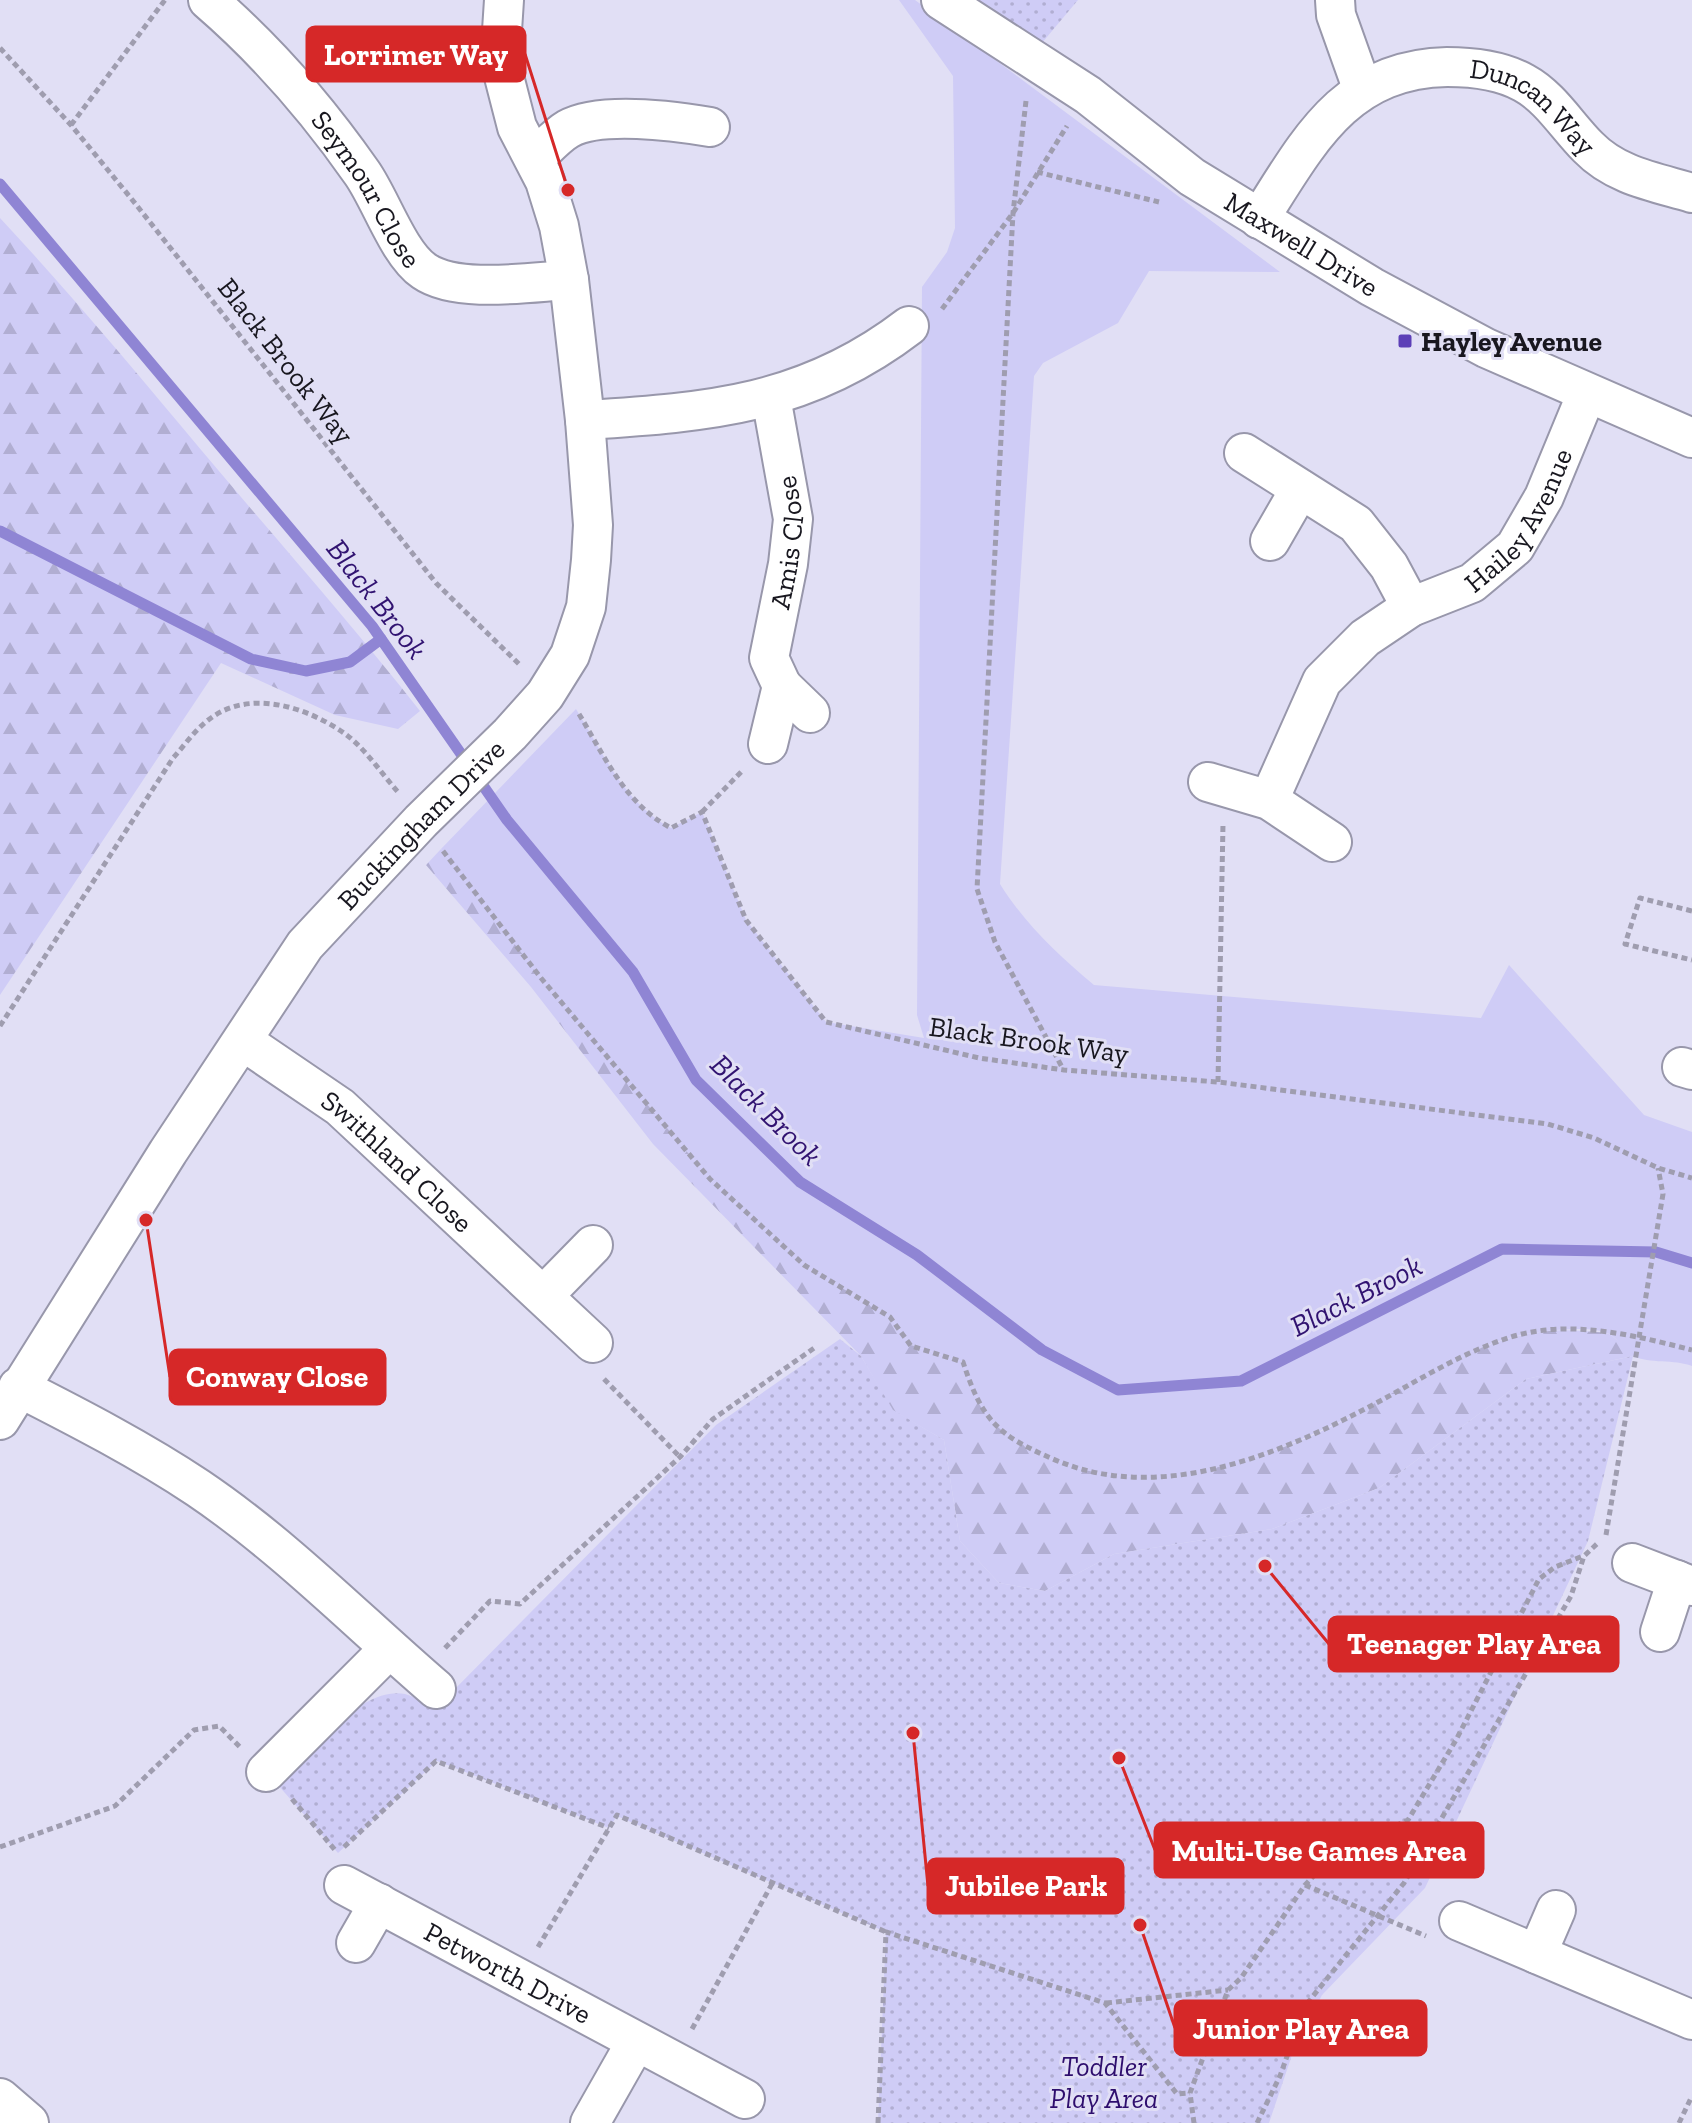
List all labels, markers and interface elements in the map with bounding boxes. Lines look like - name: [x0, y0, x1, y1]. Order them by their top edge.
- callout: Lorrimer Way: [307, 27, 525, 81]
- text: Lorrimer Way: [324, 37, 508, 73]
- street label: Duncan Way: [1468, 51, 1603, 162]
- street label: Seymour Close: [305, 104, 428, 274]
- street label: Maxwell Drive: [1219, 185, 1384, 303]
- street label: Black Brook Way: [211, 272, 361, 451]
- place label: Hayley Avenue: [1421, 325, 1602, 358]
- marker: Hayley Avenue: [1396, 332, 1414, 350]
- street label: Hailey Avenue: [1457, 443, 1579, 599]
- street label: Amis Close: [763, 473, 810, 612]
- water label: Black Brook: [319, 532, 435, 666]
- street label: Buckingham Drive: [330, 732, 511, 916]
- street label: Black Brook Way: [927, 1010, 1132, 1070]
- water label: Black Brook: [703, 1047, 829, 1173]
- street label: Swithland Close: [315, 1083, 480, 1239]
- water label: Black Brook: [1284, 1248, 1428, 1344]
- callout: Conway Close: [170, 1350, 385, 1404]
- text: Conway Close: [186, 1359, 368, 1395]
- callout: Teenager Play Area: [1329, 1617, 1618, 1671]
- text: Teenager Play Area: [1347, 1626, 1601, 1662]
- callout: Multi-Use Games Area: [1155, 1823, 1483, 1877]
- text: Multi-Use Games Area: [1171, 1833, 1467, 1869]
- callout: Jubilee Park: [928, 1859, 1123, 1913]
- text: Jubilee Park: [945, 1868, 1108, 1904]
- street label: Petworth Drive: [419, 1915, 597, 2031]
- callout: Junior Play Area: [1175, 2001, 1426, 2055]
- text: Junior Play Area: [1193, 2011, 1409, 2047]
- park label: Toddler Play Area: [1050, 2050, 1158, 2115]

